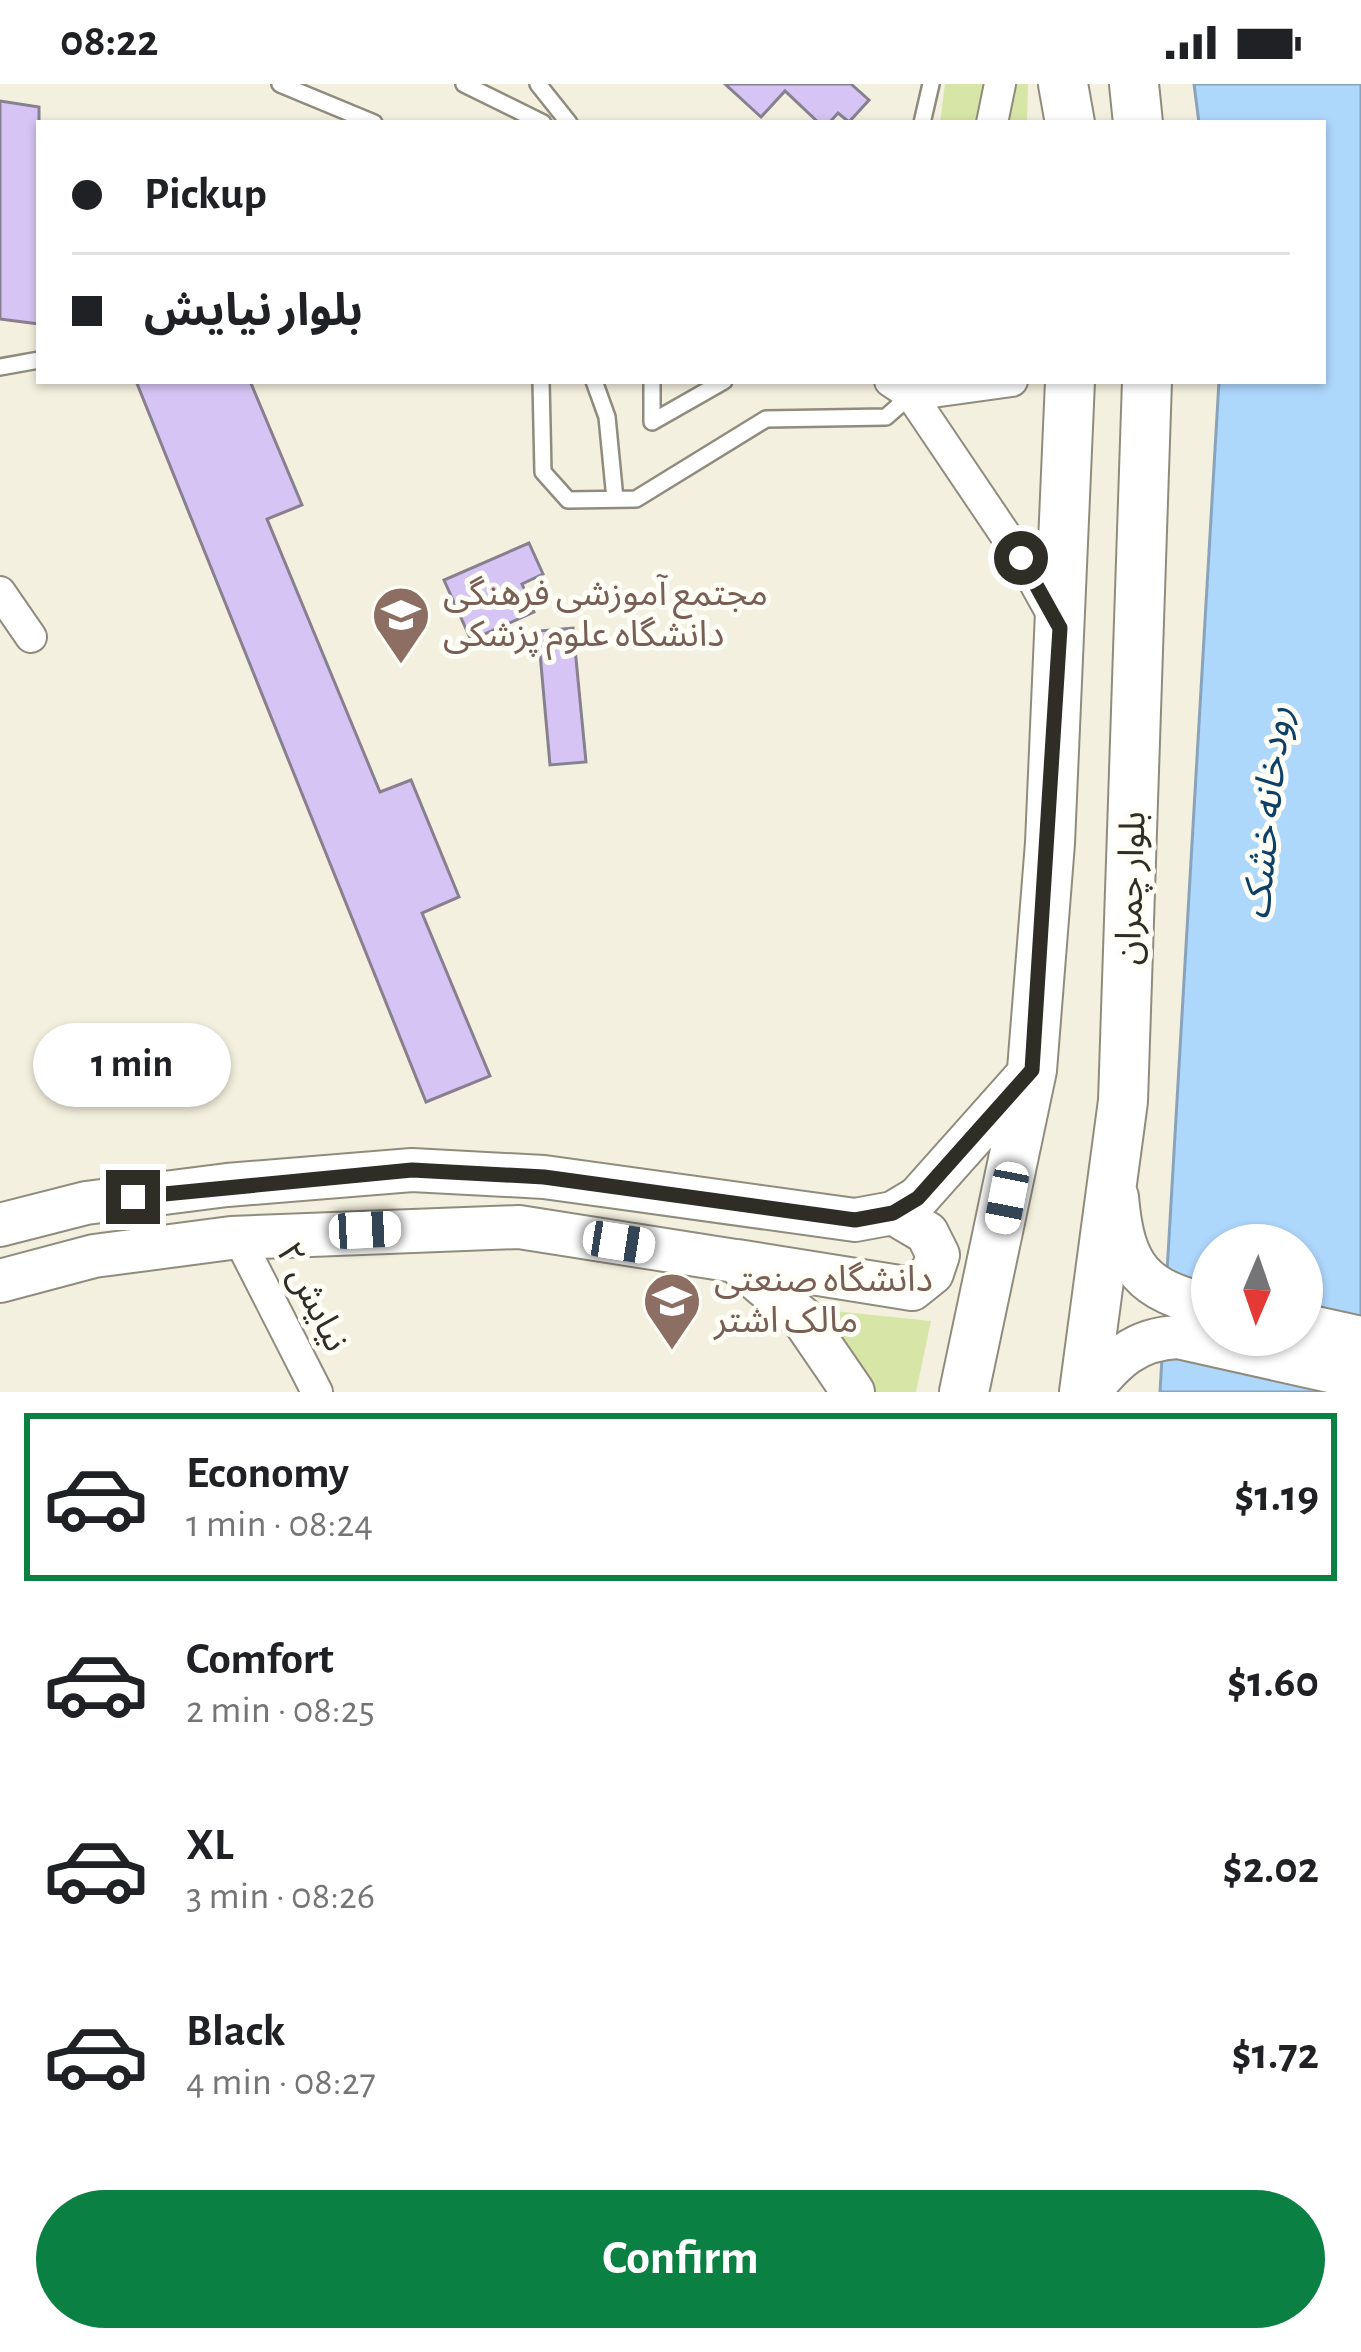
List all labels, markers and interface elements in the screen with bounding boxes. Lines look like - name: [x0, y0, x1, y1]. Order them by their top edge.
- text: 08:22: [60, 19, 158, 64]
- text: Pickup: [144, 172, 267, 217]
- text: بلوار نیایش: [144, 289, 363, 334]
- route start: [994, 531, 1048, 585]
- place label: مجتمع آموزشی فرهنگی دانشگاه علوم پزشکی: [443, 574, 768, 661]
- school or university icon: مجتمع آموزشی فرهنگی دانشگاه علوم پزشکی: [370, 584, 432, 666]
- water label: رودخانه خشک: [1237, 705, 1300, 922]
- street label: بلوار چمران: [1110, 811, 1156, 966]
- callout: 1 min: [34, 1023, 232, 1107]
- text: 1 min: [91, 1045, 173, 1084]
- car: [982, 1159, 1032, 1237]
- route end: [106, 1170, 160, 1224]
- car: [328, 1210, 402, 1250]
- car: [581, 1219, 657, 1265]
- north arrow: [1191, 1224, 1323, 1356]
- map controls: [1191, 1224, 1323, 1356]
- street label: نیایش ۲: [269, 1237, 355, 1358]
- place label: دانشگاه صنعتی مالک اشتر: [713, 1261, 933, 1341]
- school or university icon: دانشگاه صنعتی مالک اشتر: [641, 1270, 703, 1352]
- icon: car: [42, 1443, 150, 1551]
- text: Economy: [186, 1451, 349, 1496]
- text: $1.19: [1234, 1474, 1319, 1519]
- text: 1 min · 08:24: [186, 1505, 373, 1544]
- icon: car: [42, 1629, 150, 1737]
- text: Comfort: [186, 1637, 334, 1682]
- text: $1.60: [1227, 1660, 1319, 1705]
- text: 2 min · 08:25: [186, 1691, 375, 1730]
- icon: car: [42, 1815, 150, 1923]
- text: XL: [186, 1823, 234, 1868]
- text: $2.02: [1223, 1846, 1319, 1891]
- text: 3 min · 08:26: [186, 1877, 375, 1916]
- icon: car: [42, 2001, 150, 2109]
- text: Black: [186, 2009, 285, 2054]
- text: $1.72: [1232, 2032, 1319, 2077]
- text: 4 min · 08:27: [186, 2063, 376, 2102]
- button: Confirm: [36, 2190, 1325, 2328]

